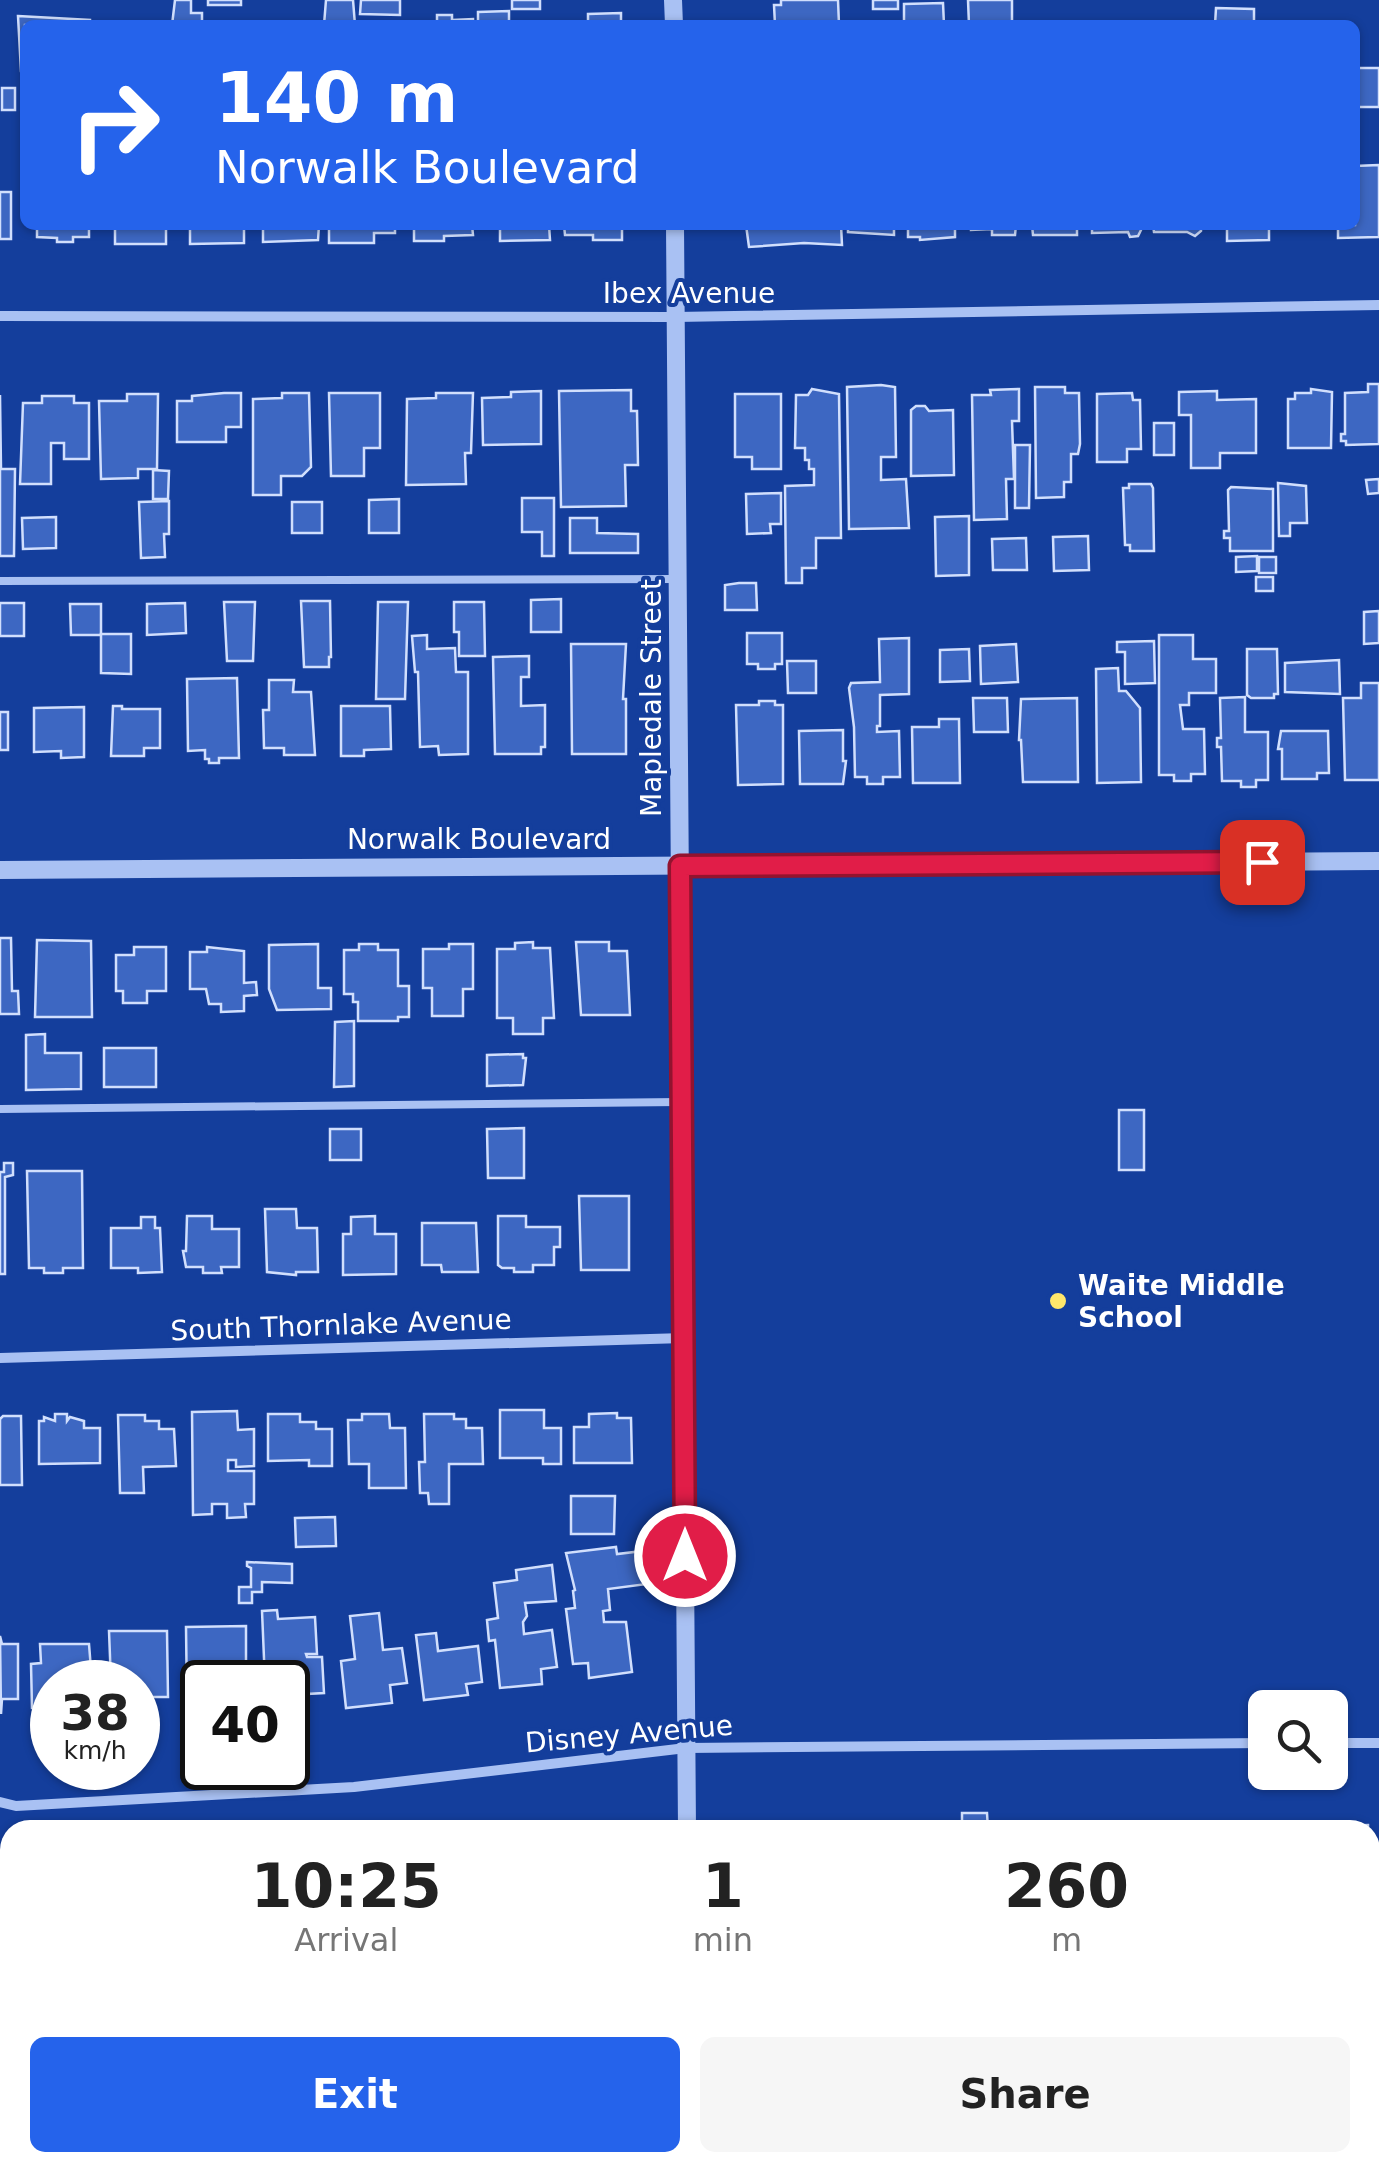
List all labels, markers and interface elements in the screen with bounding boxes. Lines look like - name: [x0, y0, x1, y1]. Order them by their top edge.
- text: 140 m: [215, 57, 458, 139]
- icon: right: [50, 60, 180, 190]
- text: Norwalk Boulevard: [215, 141, 640, 194]
- street label: Ibex Avenue: [603, 277, 775, 310]
- street label: Mapledale Street: [635, 579, 668, 817]
- pin: [1220, 820, 1305, 905]
- street label: Norwalk Boulevard: [347, 823, 611, 856]
- icon: arrive: [1235, 835, 1290, 890]
- place label: Waite Middle School: [1078, 1269, 1285, 1334]
- marker: Waite Middle School: [1047, 1290, 1069, 1312]
- street label: South Thornlake Avenue: [170, 1303, 512, 1347]
- position arrow: [633, 1504, 737, 1608]
- speed limit sign: 40: [180, 1660, 310, 1790]
- text: 38: [60, 1684, 130, 1742]
- map controls: [1248, 1690, 1348, 1790]
- button: search: [1248, 1690, 1348, 1790]
- street label: Disney Avenue: [524, 1708, 734, 1760]
- text: km/h: [63, 1736, 127, 1765]
- text: 10:25: [251, 1851, 442, 1921]
- text: 1: [702, 1851, 744, 1921]
- text: 260: [1004, 1851, 1129, 1921]
- text: Arrival: [294, 1921, 398, 1959]
- text: min: [693, 1921, 753, 1959]
- text: m: [1051, 1921, 1082, 1959]
- button: Exit: [30, 2037, 680, 2152]
- button: Share: [700, 2037, 1350, 2152]

